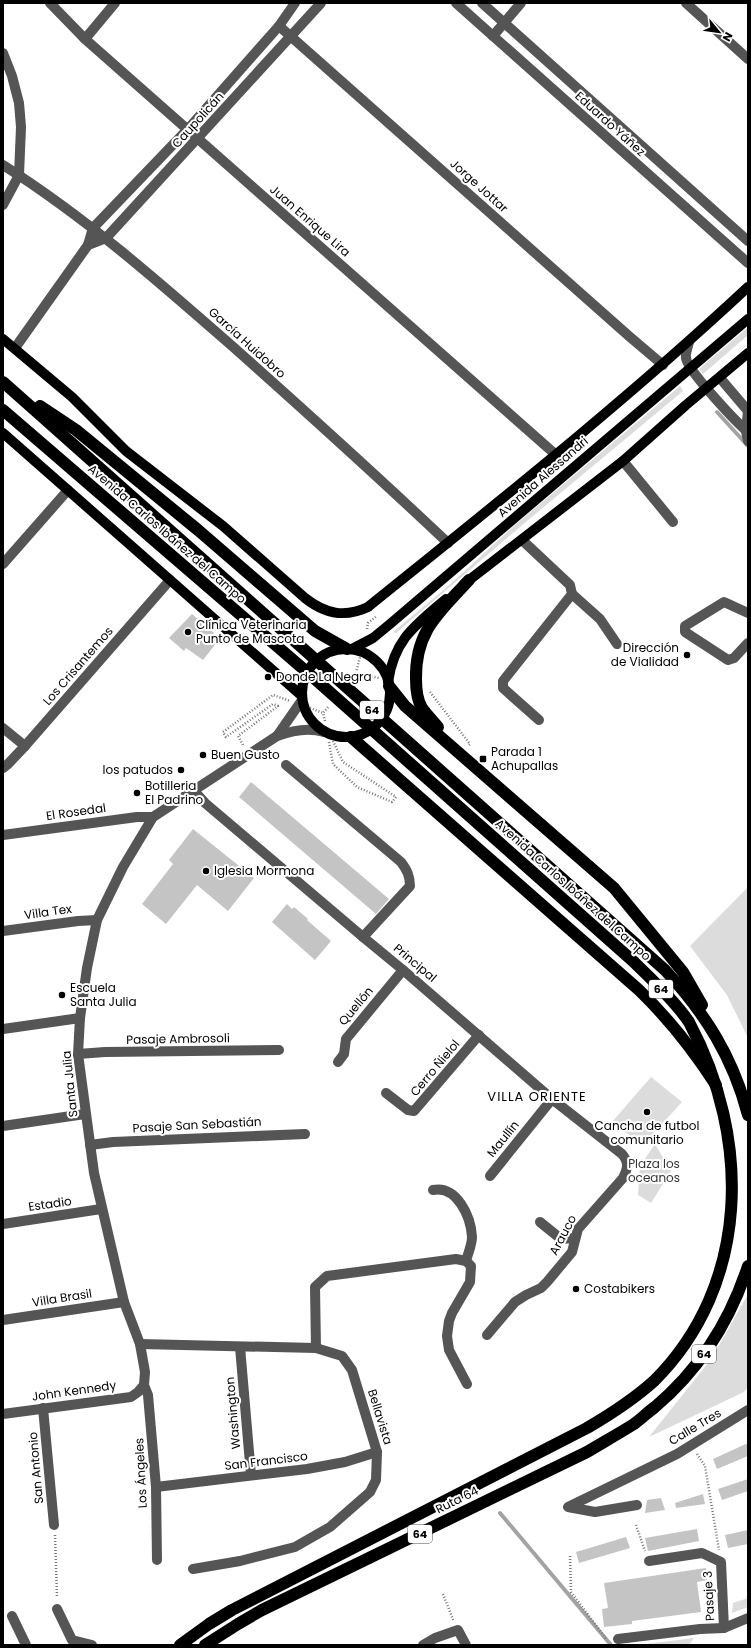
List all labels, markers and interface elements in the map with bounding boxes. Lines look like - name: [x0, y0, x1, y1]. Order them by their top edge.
- north arrow: [699, 12, 739, 52]
- text: N: [719, 29, 737, 44]
- street label: Eduardo Yáñez: [571, 87, 649, 160]
- street label: Caupolicán: [168, 88, 227, 151]
- street label: Jorge Jottar: [447, 155, 512, 217]
- street label: Juan Enrique Lira: [266, 181, 354, 260]
- street label: García Huidobro: [205, 303, 290, 382]
- street label: Avenida Alessandri: [494, 433, 592, 521]
- street label: Avenida Carlos Ibáñez del Campo: [85, 460, 250, 607]
- place label: Clínica Veterinaria Punto de Mascota: [196, 616, 307, 647]
- street label: Los Crisantemos: [39, 623, 117, 709]
- marker: Clínica Veterinaria Punto de Mascota: [183, 627, 193, 637]
- place label: Dirección de Vialidad: [611, 639, 679, 670]
- marker: Dirección de Vialidad: [682, 650, 692, 660]
- place label: Donde La Negra: [276, 668, 372, 685]
- marker: Donde La Negra: [263, 672, 273, 682]
- road number: 64: [360, 701, 384, 719]
- place label: Parada 1 Achupallas: [491, 743, 558, 774]
- place label: Buen Gusto: [211, 746, 280, 763]
- marker: Buen Gusto: [198, 750, 208, 760]
- marker: Parada 1 Achupallas: [478, 754, 488, 764]
- place label: los patudos: [103, 761, 173, 778]
- marker: los patudos: [176, 765, 186, 775]
- place label: Botilleria El Padrino: [145, 777, 204, 808]
- marker: Botilleria El Padrino: [132, 788, 142, 798]
- street label: El Rosedal: [45, 799, 107, 824]
- street label: Avenida Carlos Ibáñez del Campo: [492, 815, 655, 965]
- place label: Iglesia Mormona: [214, 862, 314, 879]
- marker: Iglesia Mormona: [201, 866, 211, 876]
- street label: Villa Tex: [23, 900, 73, 923]
- street label: Principal: [390, 940, 441, 986]
- place label: Escuela Santa Julia: [70, 979, 137, 1010]
- road number: 64: [649, 980, 673, 998]
- street label: Quellón: [334, 983, 377, 1029]
- marker: Escuela Santa Julia: [57, 990, 67, 1000]
- street label: Pasaje Ambrosoli: [126, 1029, 230, 1048]
- street label: Cerro Ñielol: [406, 1036, 463, 1100]
- street label: Santa Julia: [58, 1050, 81, 1118]
- district label: VILLA ORIENTE: [487, 1087, 587, 1106]
- marker: Cancha de futbol comunitario: [642, 1107, 652, 1117]
- street label: Pasaje San Sebastián: [132, 1113, 262, 1136]
- street label: Maullín: [483, 1117, 523, 1161]
- place label: Cancha de futbol comunitario: [595, 1117, 699, 1148]
- park label: Plaza los oceanos: [628, 1155, 680, 1186]
- street label: Estadio: [27, 1192, 73, 1215]
- street label: Arauco: [545, 1211, 580, 1258]
- place label: Costabikers: [584, 1280, 655, 1297]
- street label: Villa Brasil: [31, 1284, 93, 1311]
- marker: Costabikers: [571, 1284, 581, 1294]
- road number: 64: [692, 1345, 716, 1363]
- street label: John Kennedy: [31, 1376, 117, 1405]
- street label: Washington: [221, 1376, 244, 1450]
- street label: Bellavista: [364, 1387, 397, 1447]
- street label: Calle Tres: [665, 1404, 724, 1449]
- street label: San Antonio: [24, 1431, 47, 1505]
- street label: Los Ángeles: [130, 1437, 151, 1509]
- street label: San Francisco: [223, 1447, 309, 1474]
- street label: Ruta 64: [432, 1482, 482, 1517]
- road number: 64: [408, 1525, 432, 1543]
- street label: Pasaje 3: [699, 1571, 718, 1621]

